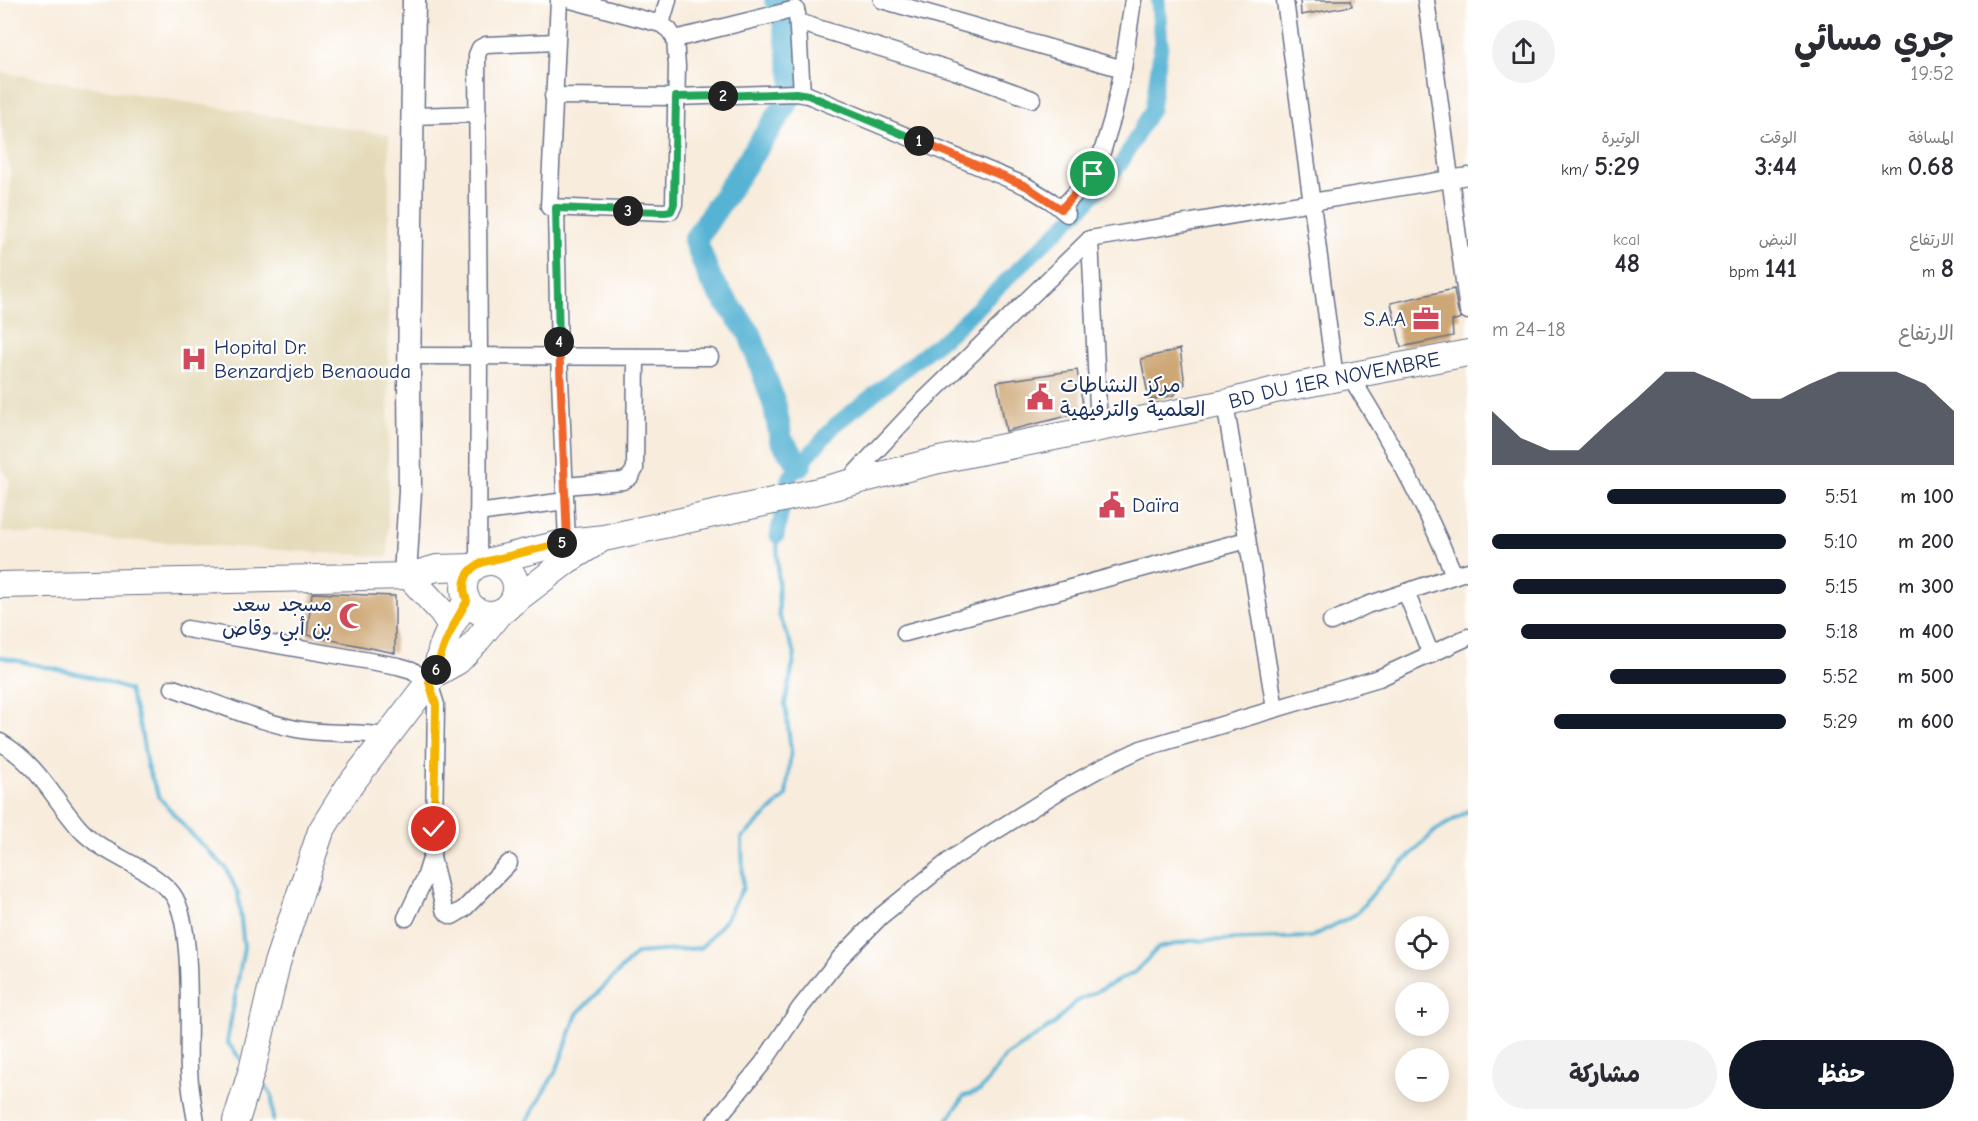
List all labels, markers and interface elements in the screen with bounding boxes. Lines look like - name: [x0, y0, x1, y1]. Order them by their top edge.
- button: share: [1492, 20, 1555, 83]
- text: جري مسائي: [1794, 20, 1954, 58]
- text: 19:52: [1911, 62, 1954, 85]
- pin: 2: [708, 81, 738, 111]
- text: 2: [719, 87, 727, 105]
- pin: 1: [904, 126, 934, 156]
- text: الوتيرة: [1601, 129, 1640, 147]
- text: الوقت: [1760, 129, 1797, 147]
- text: المسافة: [1908, 129, 1954, 147]
- text: 1: [916, 132, 922, 150]
- pin: [1067, 148, 1118, 199]
- text: 5:29: [1594, 152, 1640, 182]
- text: 3:44: [1754, 152, 1797, 182]
- text: 0.68: [1908, 152, 1954, 182]
- icon: arrive: [1076, 157, 1109, 190]
- text: /km: [1561, 161, 1594, 179]
- text: km: [1881, 161, 1908, 179]
- pin: 3: [613, 196, 643, 226]
- text: 3: [624, 202, 632, 220]
- text: kcal: [1613, 231, 1640, 249]
- text: النبض: [1759, 231, 1797, 249]
- text: الارتفاع: [1909, 231, 1954, 249]
- text: 48: [1614, 249, 1640, 279]
- text: 141: [1765, 254, 1797, 284]
- text: 8: [1941, 254, 1954, 284]
- text: bpm: [1729, 263, 1765, 281]
- text: m: [1922, 263, 1941, 281]
- office icon: S.A.A: [1411, 304, 1441, 334]
- place label: S.A.A: [1364, 307, 1406, 331]
- text: 18–24 m: [1492, 318, 1566, 341]
- text: الارتفاع: [1898, 322, 1954, 345]
- pin: 4: [544, 327, 574, 357]
- text: 4: [555, 333, 563, 351]
- place label: Hopital Dr. Benzardjeb Benaouda: [214, 335, 411, 383]
- hospital icon: Hopital Dr. Benzardjeb Benaouda: [179, 344, 209, 374]
- street label: BD DU 1ER NOVEMBRE: [1226, 347, 1442, 414]
- place label: مركز النشاطات العلمية والترفيهية: [1060, 373, 1206, 421]
- public building icon: مركز النشاطات العلمية والترفيهية: [1025, 382, 1055, 412]
- text: 5:51: [1825, 485, 1858, 508]
- text: 100 m: [1900, 485, 1954, 508]
- public building icon: Daïra: [1097, 490, 1127, 520]
- place label: Daïra: [1132, 493, 1180, 517]
- pin: 5: [547, 528, 577, 558]
- text: 5:10: [1823, 530, 1858, 553]
- text: 200 m: [1898, 530, 1954, 553]
- text: 5: [558, 534, 566, 552]
- text: 5:15: [1825, 575, 1858, 598]
- text: 300 m: [1898, 575, 1954, 598]
- place label: مسجد سعد بن أبي وقاص: [222, 592, 332, 647]
- mosque icon: مسجد سعد بن أبي وقاص: [337, 601, 367, 631]
- text: 5:18: [1825, 620, 1858, 643]
- text: 400 m: [1899, 620, 1954, 643]
- pin: 6: [421, 655, 451, 685]
- text: 6: [432, 661, 440, 679]
- text: 5:52: [1822, 665, 1858, 688]
- text: 500 m: [1897, 665, 1954, 688]
- text: 5:29: [1822, 710, 1858, 733]
- text: 600 m: [1898, 710, 1954, 733]
- pin: [408, 803, 459, 854]
- icon: check: [417, 812, 450, 845]
- map controls: [1395, 916, 1449, 1102]
- button: locate: [1395, 916, 1449, 970]
- button: +: [1395, 982, 1449, 1036]
- button: مشاركة: [1492, 1040, 1717, 1109]
- button: حفظ: [1729, 1040, 1954, 1109]
- button: −: [1395, 1048, 1449, 1102]

